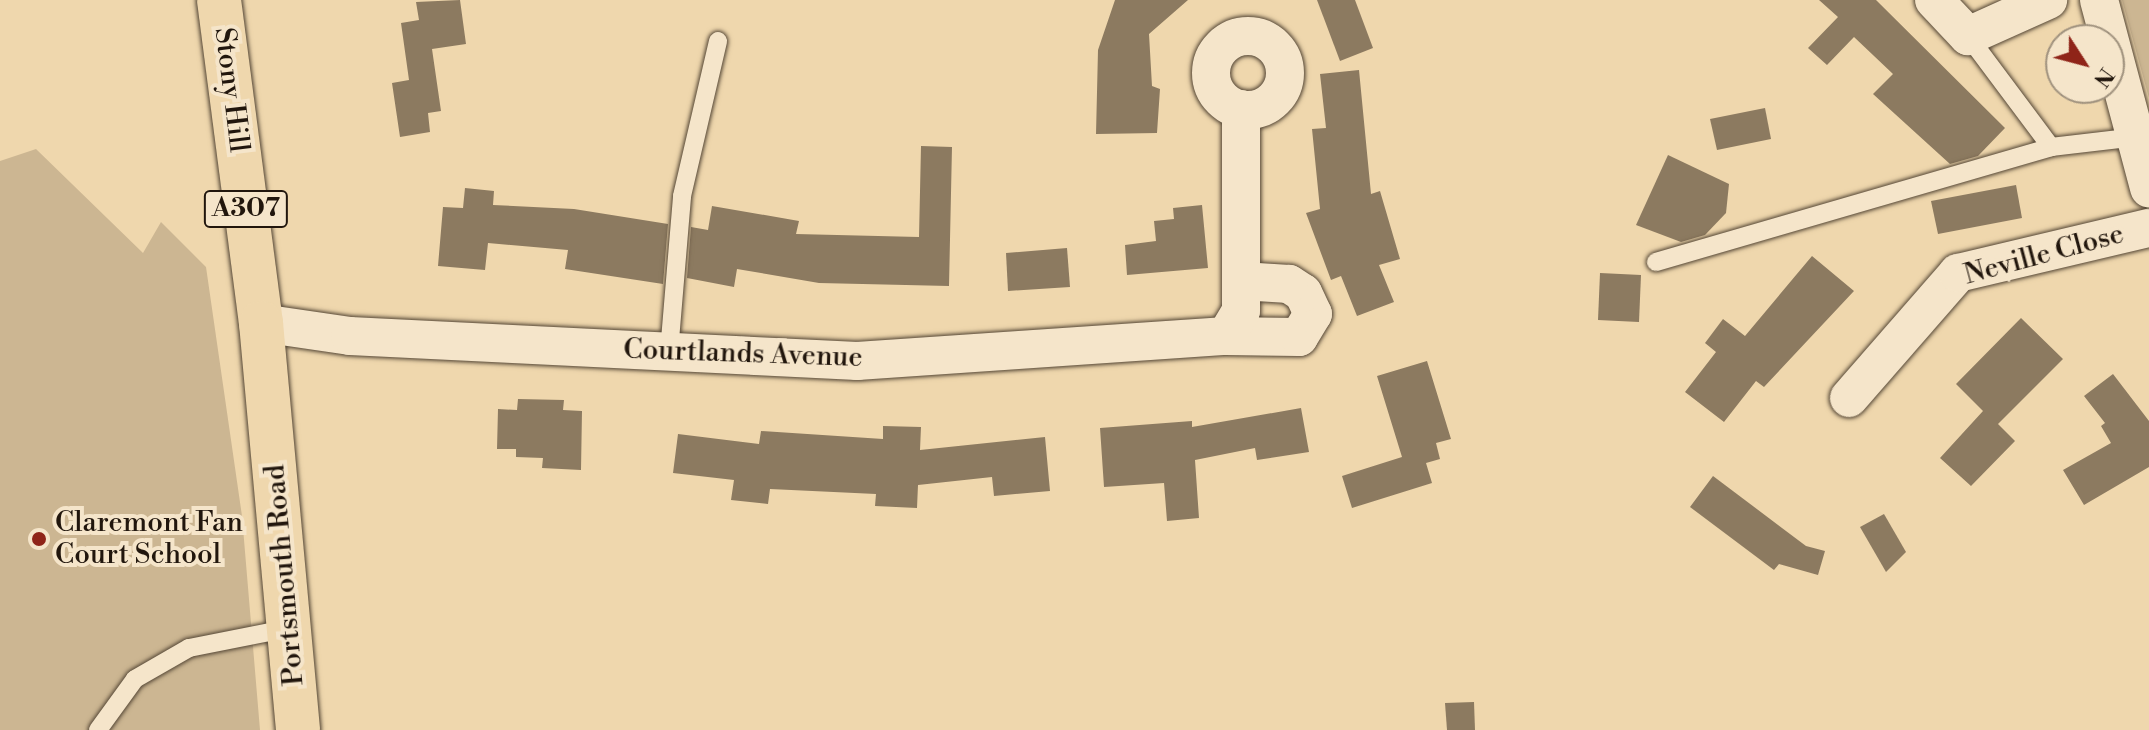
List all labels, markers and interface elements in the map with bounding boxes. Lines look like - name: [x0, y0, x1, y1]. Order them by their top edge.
- north arrow: [2045, 24, 2125, 104]
- street label: Stony Hill: [207, 26, 255, 154]
- text: N: [2087, 62, 2119, 92]
- road number: A307: [202, 187, 290, 231]
- street label: Neville Close: [1961, 218, 2127, 292]
- street label: Courtlands Avenue: [623, 333, 863, 375]
- street label: Portsmouth Road: [259, 463, 311, 687]
- place label: Claremont Fan Court School: [55, 506, 243, 572]
- marker: Claremont Fan Court School: [30, 530, 48, 548]

